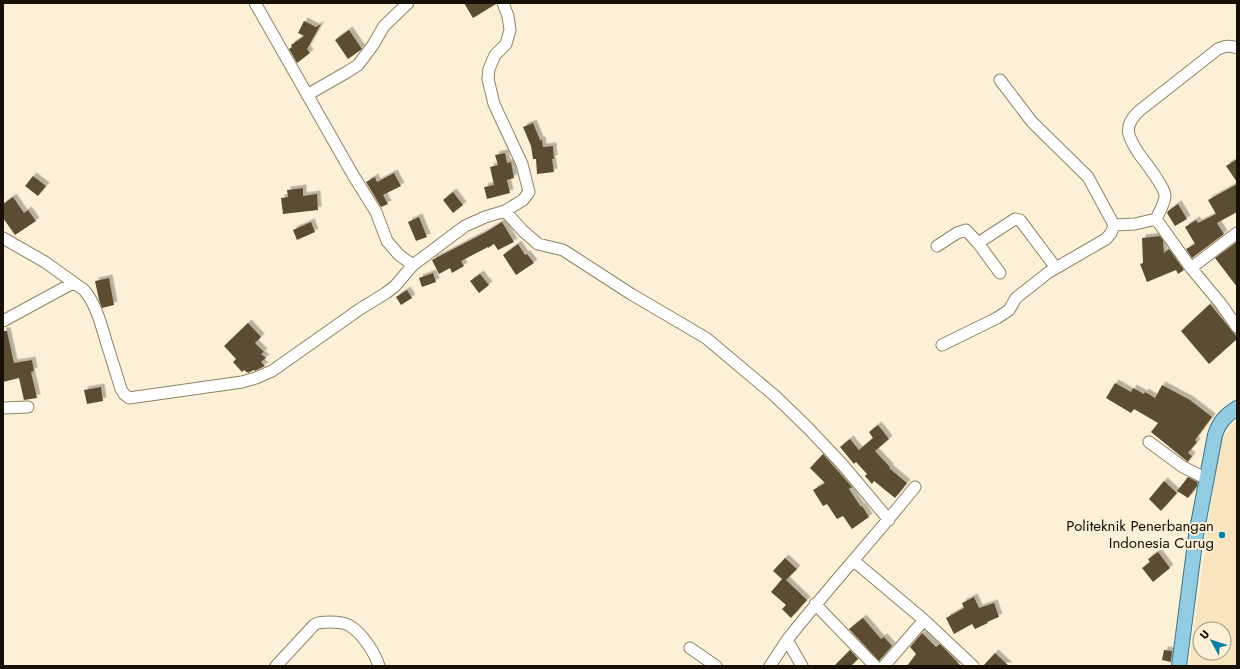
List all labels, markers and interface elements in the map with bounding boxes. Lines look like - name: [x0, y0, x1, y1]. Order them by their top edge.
- place label: Politeknik Penerbangan Indonesia Curug: [1066, 515, 1214, 554]
- marker: Politeknik Penerbangan Indonesia Curug: [1217, 530, 1227, 540]
- north arrow: [1192, 621, 1232, 661]
- text: U: [1196, 626, 1213, 643]

